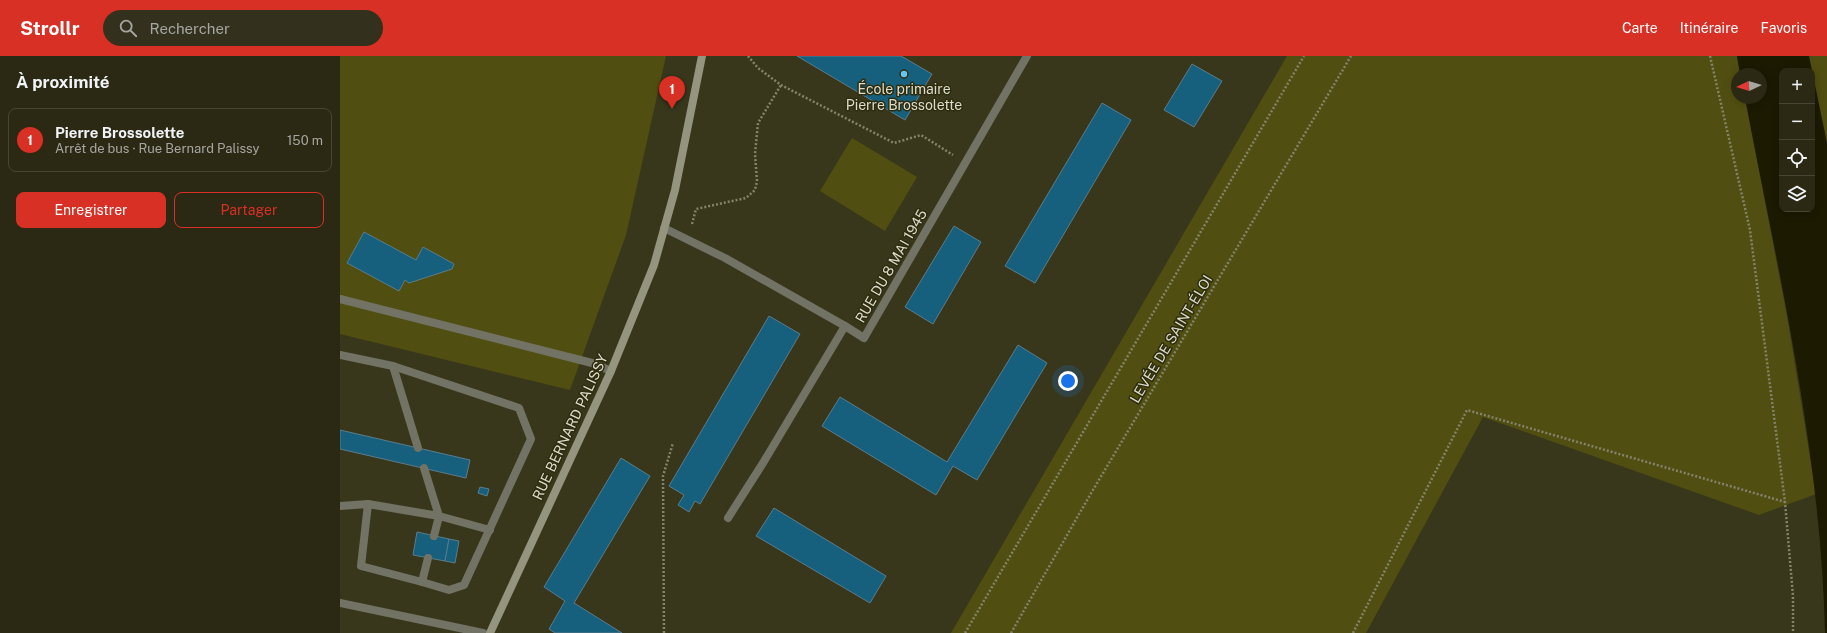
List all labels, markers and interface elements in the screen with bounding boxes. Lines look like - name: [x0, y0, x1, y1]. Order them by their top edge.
- search box: [103, 10, 383, 46]
- text: Strollr: [20, 17, 79, 39]
- icon: search: [117, 17, 139, 39]
- text: Rechercher: [149, 20, 230, 37]
- text: Carte: [1622, 20, 1658, 36]
- text: Itinéraire: [1680, 20, 1738, 36]
- text: Favoris: [1760, 20, 1807, 36]
- north arrow: [1731, 68, 1767, 104]
- map controls: [1779, 68, 1815, 212]
- button: +: [1779, 68, 1815, 104]
- marker: École primaire Pierre Brossolette: [899, 69, 909, 79]
- text: À proximité: [16, 72, 110, 92]
- pin: 1: [659, 76, 685, 109]
- place label: École primaire Pierre Brossolette: [846, 80, 962, 113]
- button: −: [1779, 104, 1815, 140]
- text: Pierre Brossolette: [55, 124, 184, 141]
- text: 1: [27, 133, 33, 148]
- text: 150 m: [287, 133, 323, 148]
- button: locate: [1779, 140, 1815, 176]
- text: Arrêt de bus · Rue Bernard Palissy: [55, 141, 260, 156]
- button: layers: [1779, 176, 1815, 212]
- button: Enregistrer: [16, 192, 166, 228]
- button: Partager: [174, 192, 324, 228]
- street label: RUE DU 8 MAI 1945: [852, 206, 930, 326]
- street label: LEVÉE DE SAINT-ÉLOI: [1126, 272, 1215, 406]
- street label: RUE BERNARD PALISSY: [529, 351, 611, 502]
- your location: [1058, 371, 1078, 391]

